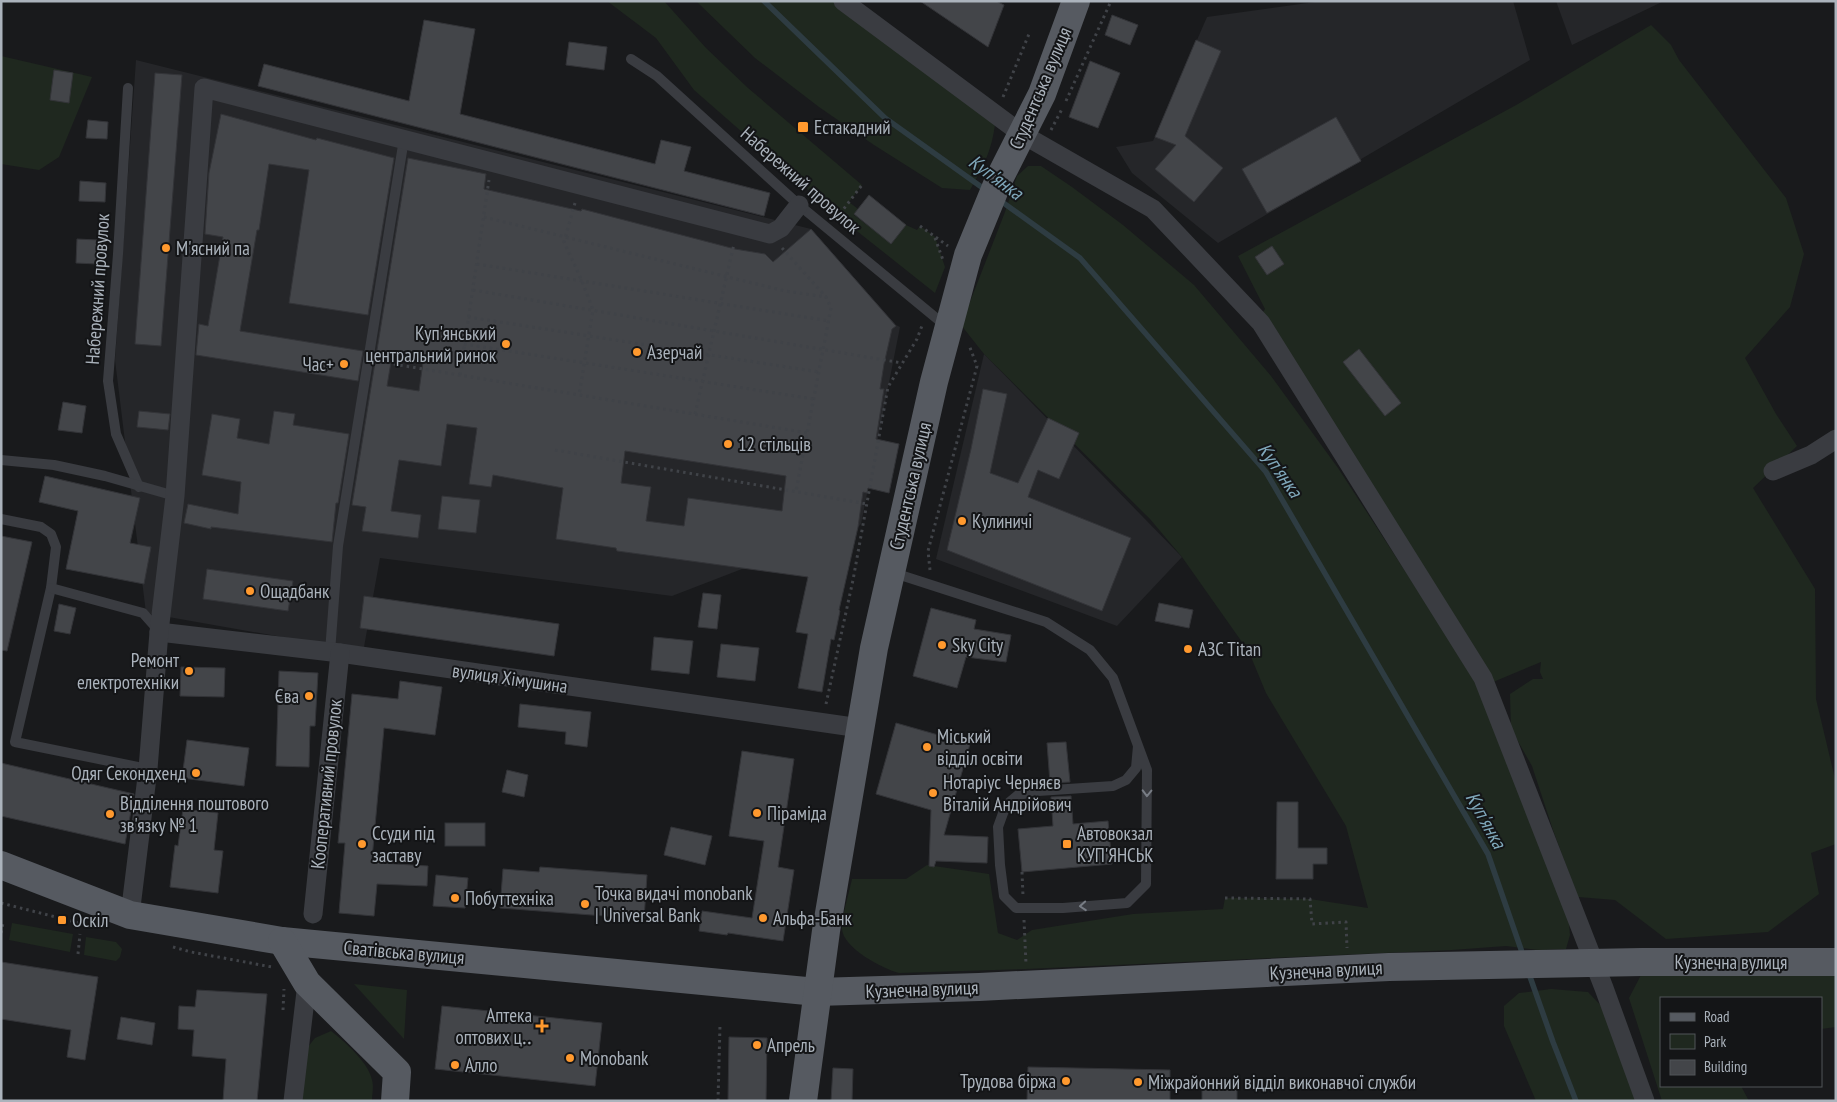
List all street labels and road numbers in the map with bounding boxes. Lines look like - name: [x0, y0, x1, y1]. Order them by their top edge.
- street label: Студентська вулиця: [1003, 23, 1077, 153]
- street label: Набережний провулок: [736, 121, 867, 239]
- street label: Набережний провулок: [80, 212, 114, 365]
- street label: Студентська вулиця: [884, 420, 936, 552]
- street label: вулиця Хімушина: [451, 658, 569, 698]
- street label: Кооперативний провулок: [305, 697, 347, 870]
- street label: Сватівська вулиця: [343, 935, 465, 969]
- street label: Кузнечна вулиця: [1675, 950, 1787, 974]
- street label: Кузнечна вулиця: [1269, 955, 1383, 985]
- street label: Кузнечна вулиця: [865, 975, 979, 1003]

